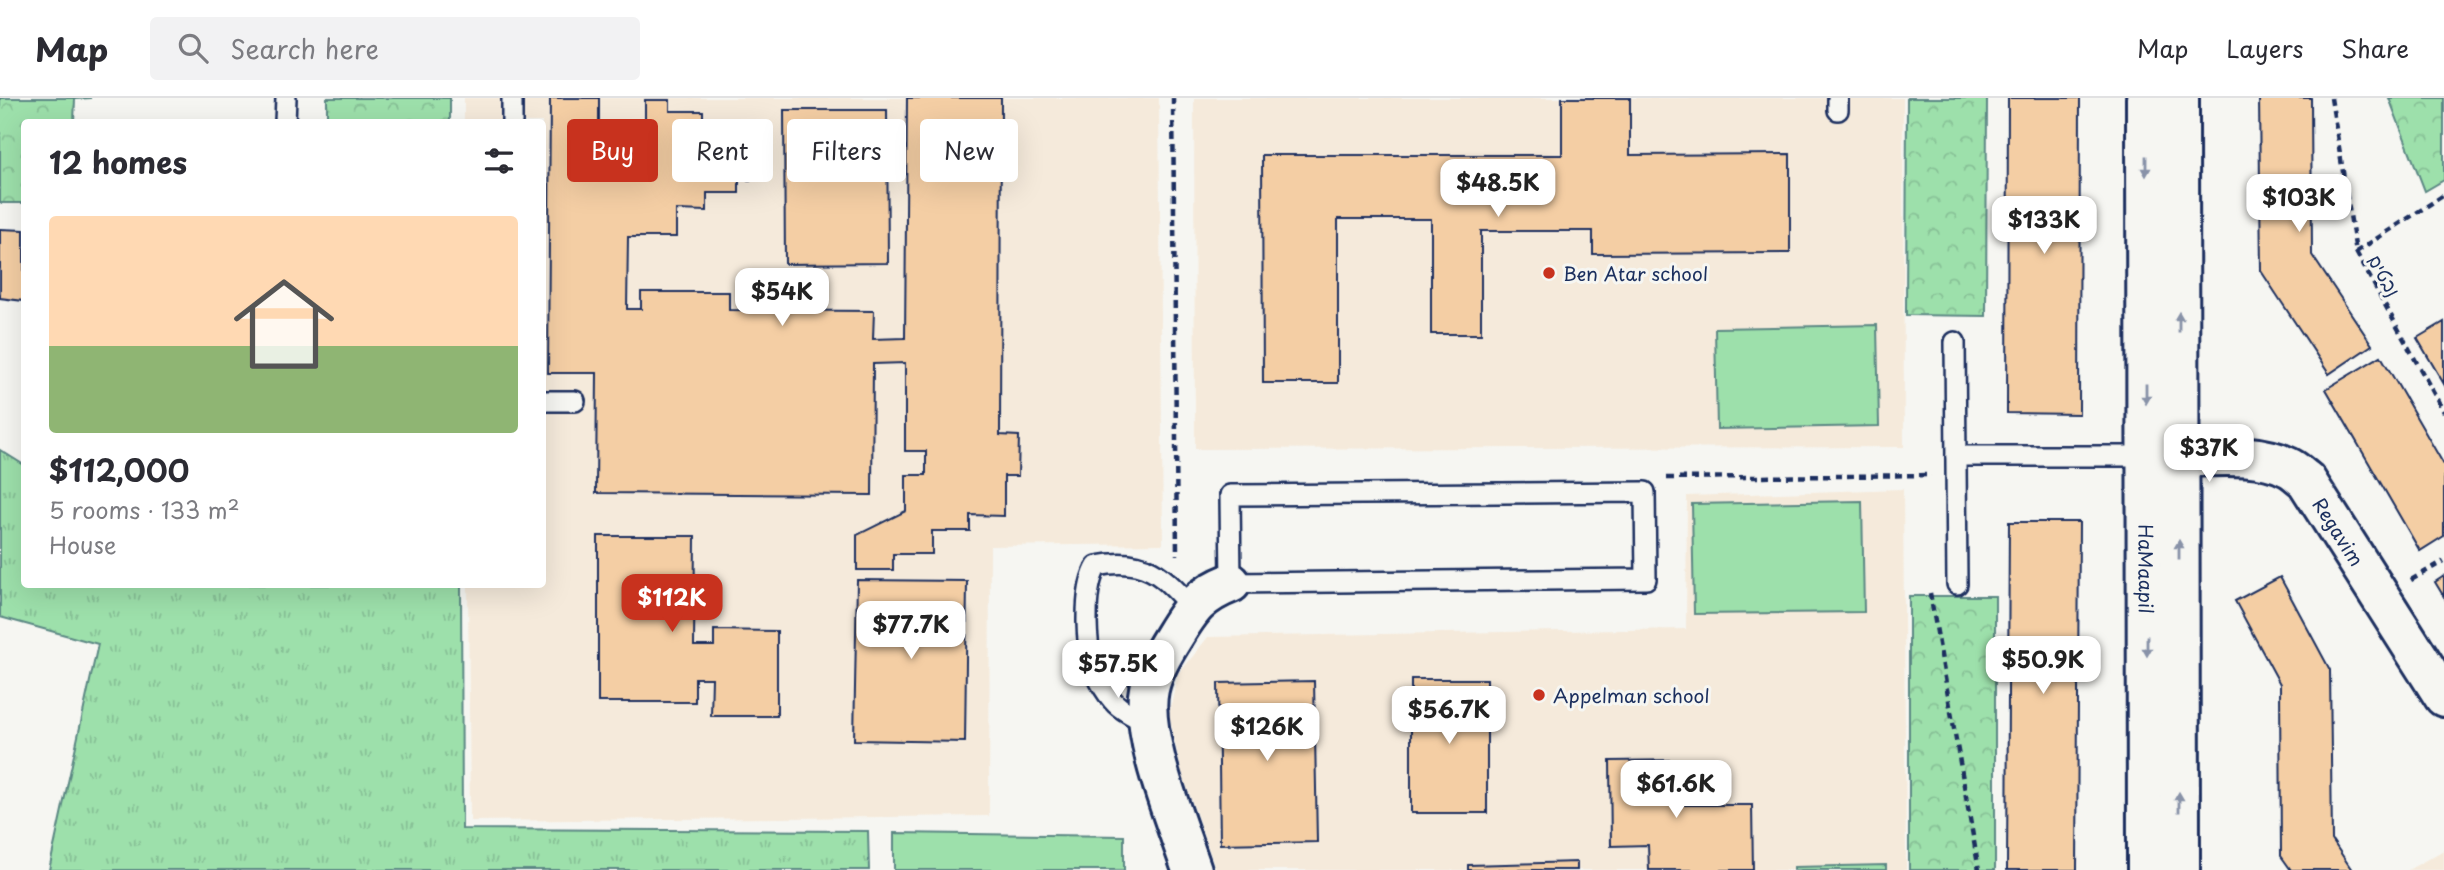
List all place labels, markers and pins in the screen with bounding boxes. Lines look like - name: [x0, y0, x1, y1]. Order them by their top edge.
- pin: $48.5K: [1441, 159, 1555, 219]
- pin: $103K: [2250, 174, 2348, 234]
- pin: $133K: [1995, 197, 2093, 256]
- place label: Ben Atar school: [1563, 259, 1708, 287]
- marker: Ben Atar school: [1541, 265, 1557, 281]
- pin: $54K: [741, 268, 823, 328]
- pin: $37K: [2168, 424, 2250, 484]
- pin: $112K: [623, 574, 721, 634]
- pin: $77.7K: [854, 602, 968, 661]
- pin: $50.9K: [1986, 636, 2100, 696]
- pin: $57.5K: [1061, 640, 1175, 700]
- place label: Appelman school: [1553, 681, 1710, 709]
- pin: $56.7K: [1392, 686, 1506, 746]
- marker: Appelman school: [1531, 687, 1547, 703]
- pin: $126K: [1218, 704, 1316, 763]
- pin: $61.6K: [1619, 760, 1733, 820]

